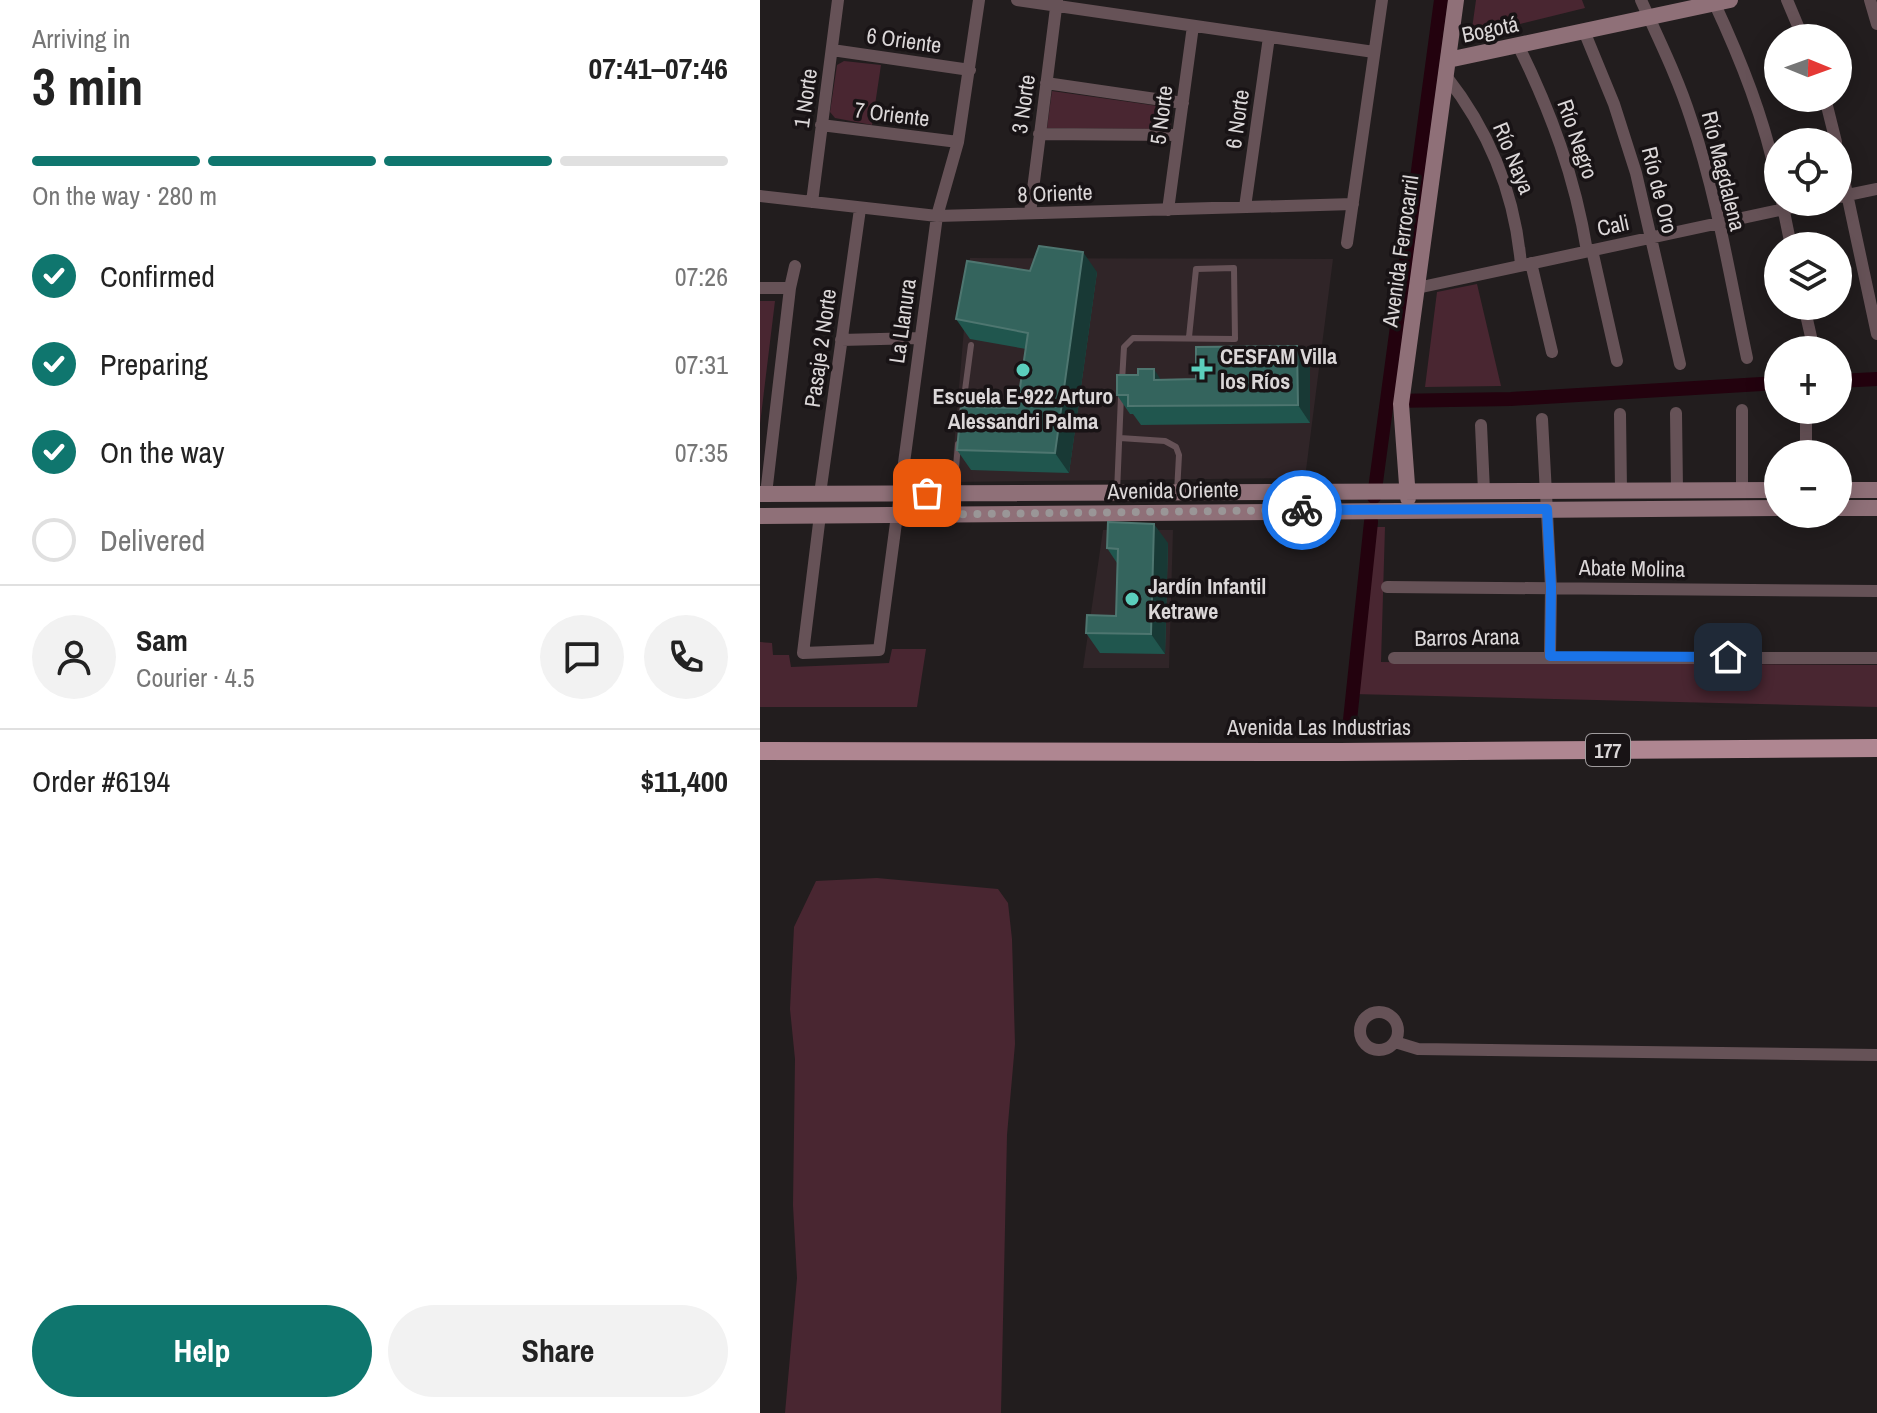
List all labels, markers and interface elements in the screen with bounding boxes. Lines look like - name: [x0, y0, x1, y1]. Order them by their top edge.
- street label: Bogotá: [1459, 8, 1521, 50]
- street label: 6 Oriente: [865, 20, 943, 60]
- text: Arriving in: [32, 21, 130, 56]
- north arrow: [1764, 24, 1852, 112]
- map controls: [1764, 24, 1852, 528]
- text: 07:41–07:46: [589, 48, 728, 88]
- text: 3 min: [32, 51, 143, 121]
- street label: 1 Norte: [786, 67, 824, 129]
- street label: 3 Norte: [1004, 73, 1042, 135]
- street label: 5 Norte: [1143, 84, 1179, 146]
- street label: 6 Norte: [1218, 88, 1256, 150]
- street label: 7 Oriente: [853, 95, 931, 133]
- street label: Río Negro: [1550, 95, 1606, 183]
- street label: Río Magdalena: [1695, 108, 1753, 234]
- street label: Río Naya: [1486, 118, 1542, 198]
- button: locate: [1764, 128, 1852, 216]
- street label: Río de Oro: [1635, 144, 1685, 236]
- street label: Avenida Ferrocarril: [1374, 173, 1426, 330]
- street label: 8 Oriente: [1017, 177, 1093, 209]
- text: On the way · 280 m: [32, 178, 217, 213]
- street label: Cali: [1594, 207, 1632, 243]
- button: layers: [1764, 232, 1852, 320]
- icon: check: [32, 254, 76, 298]
- text: Confirmed: [100, 256, 215, 296]
- text: 07:26: [675, 259, 728, 294]
- street label: La Llanura: [881, 277, 923, 365]
- street label: Pasaje 2 Norte: [797, 287, 843, 409]
- button: +: [1764, 336, 1852, 424]
- place label: CESFAM Villa los Ríos: [1220, 341, 1337, 396]
- icon: check: [32, 342, 76, 386]
- text: Preparing: [100, 344, 208, 384]
- text: 07:31: [675, 347, 728, 382]
- marker: CESFAM Villa los Ríos: [1191, 358, 1213, 380]
- marker: Escuela E-922 Arturo Alessandri Palma: [1014, 361, 1032, 379]
- place label: Escuela E-922 Arturo Alessandri Palma: [933, 381, 1113, 436]
- icon: check: [32, 430, 76, 474]
- text: On the way: [100, 432, 224, 472]
- text: 07:35: [675, 435, 728, 470]
- button: −: [1764, 440, 1852, 528]
- pin: [893, 459, 961, 527]
- courier: [1262, 470, 1342, 550]
- icon: bag: [905, 471, 949, 515]
- street label: Avenida Oriente: [1106, 474, 1239, 506]
- icon: bike: [1280, 488, 1324, 532]
- text: Delivered: [100, 520, 205, 560]
- street label: Abate Molina: [1578, 552, 1685, 584]
- place label: Jardín Infantil Ketrawe: [1148, 571, 1266, 626]
- marker: Jardín Infantil Ketrawe: [1123, 590, 1141, 608]
- button: person: [32, 615, 116, 699]
- button: chat: [540, 615, 624, 699]
- button: phone: [644, 615, 728, 699]
- text: Sam: [136, 620, 188, 660]
- street label: Barros Arana: [1414, 621, 1520, 653]
- pin: [1694, 623, 1762, 691]
- icon: home: [1706, 635, 1750, 679]
- text: Courier · 4.5: [136, 660, 255, 695]
- street label: Avenida Las Industrias: [1226, 712, 1411, 742]
- road number: 177: [1586, 734, 1630, 766]
- text: Order #6194: [32, 761, 170, 801]
- text: $11,400: [640, 761, 728, 801]
- button: Help: [32, 1305, 372, 1397]
- button: Share: [388, 1305, 728, 1397]

